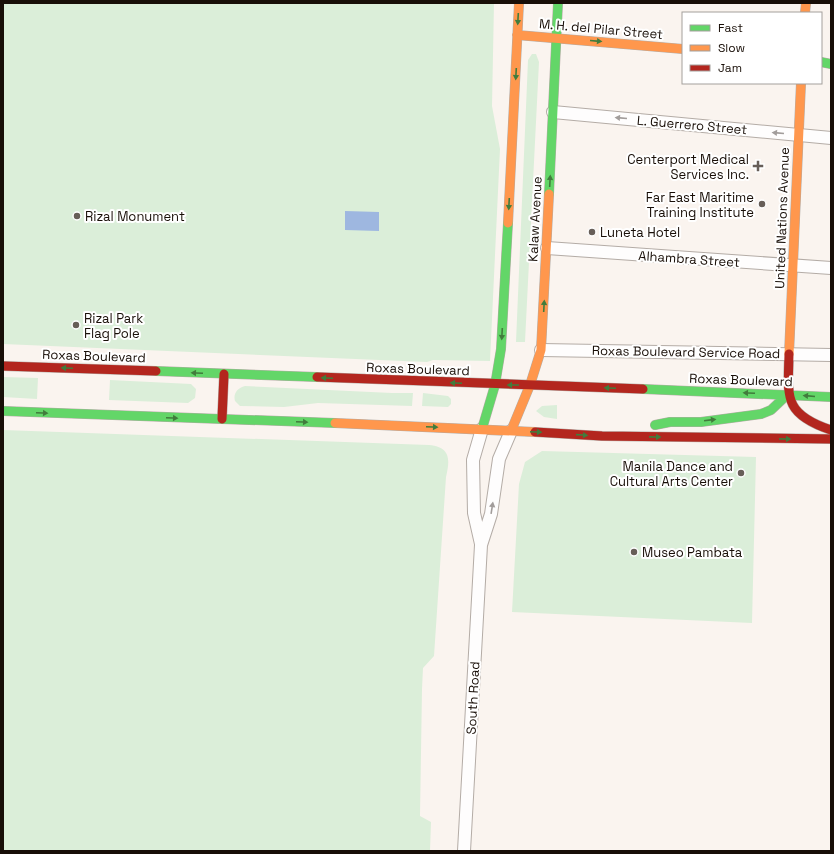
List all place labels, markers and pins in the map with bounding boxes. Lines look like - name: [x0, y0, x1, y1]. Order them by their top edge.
- place label: Centerport Medical Services Inc.: [627, 151, 749, 183]
- marker: Centerport Medical Services Inc.: [752, 160, 764, 172]
- place label: Far East Maritime Training Institute: [646, 189, 754, 221]
- marker: Far East Maritime Training Institute: [757, 199, 767, 209]
- place label: Rizal Monument: [85, 208, 185, 225]
- marker: Rizal Monument: [72, 211, 82, 221]
- place label: Luneta Hotel: [600, 224, 680, 241]
- marker: Luneta Hotel: [587, 227, 597, 237]
- place label: Rizal Park Flag Pole: [84, 310, 143, 342]
- marker: Rizal Park Flag Pole: [71, 320, 81, 330]
- place label: Manila Dance and Cultural Arts Center: [610, 458, 733, 490]
- marker: Manila Dance and Cultural Arts Center: [736, 468, 746, 478]
- place label: Museo Pambata: [642, 544, 743, 561]
- marker: Museo Pambata: [629, 547, 639, 557]

